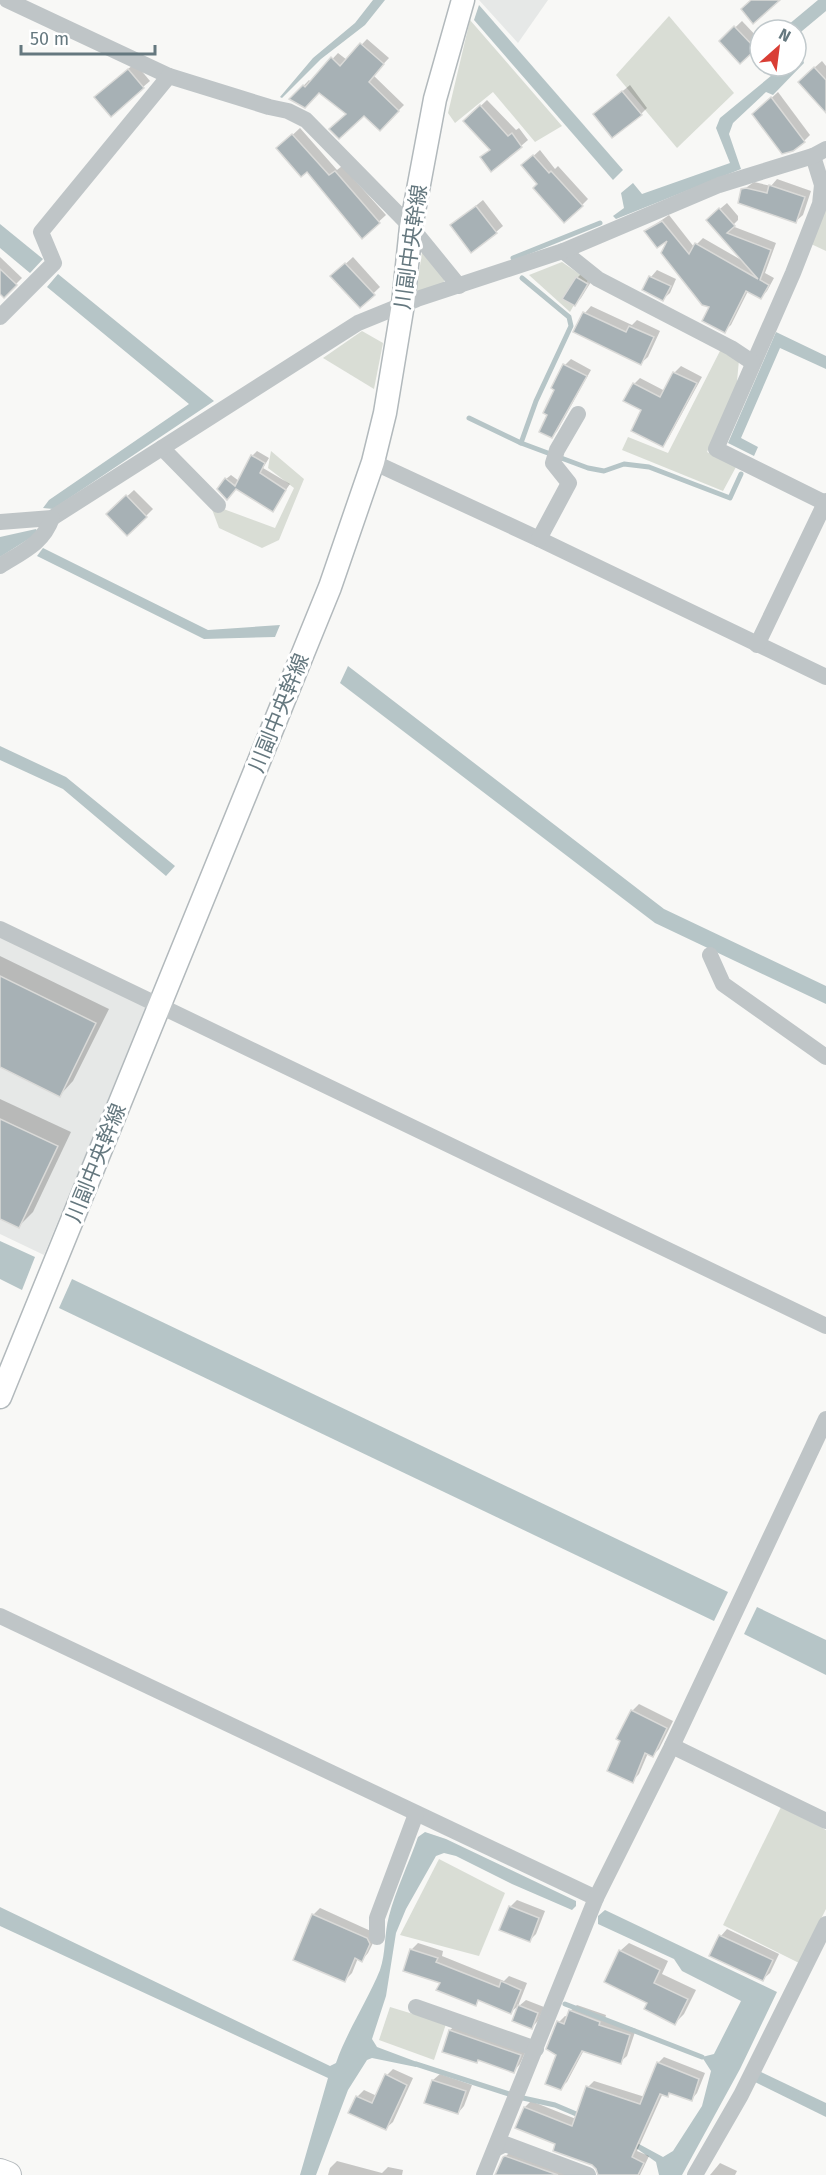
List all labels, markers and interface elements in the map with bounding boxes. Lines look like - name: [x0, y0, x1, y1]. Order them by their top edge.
- scale bar: [21, 18, 154, 56]
- north arrow: [748, 18, 808, 78]
- text: N: [776, 24, 794, 46]
- text: 50 m: [30, 28, 69, 50]
- street label: 川副中央幹線: [389, 183, 433, 311]
- street label: 川副中央幹線: [243, 650, 315, 776]
- street label: 川副中央幹線: [60, 1100, 132, 1226]

